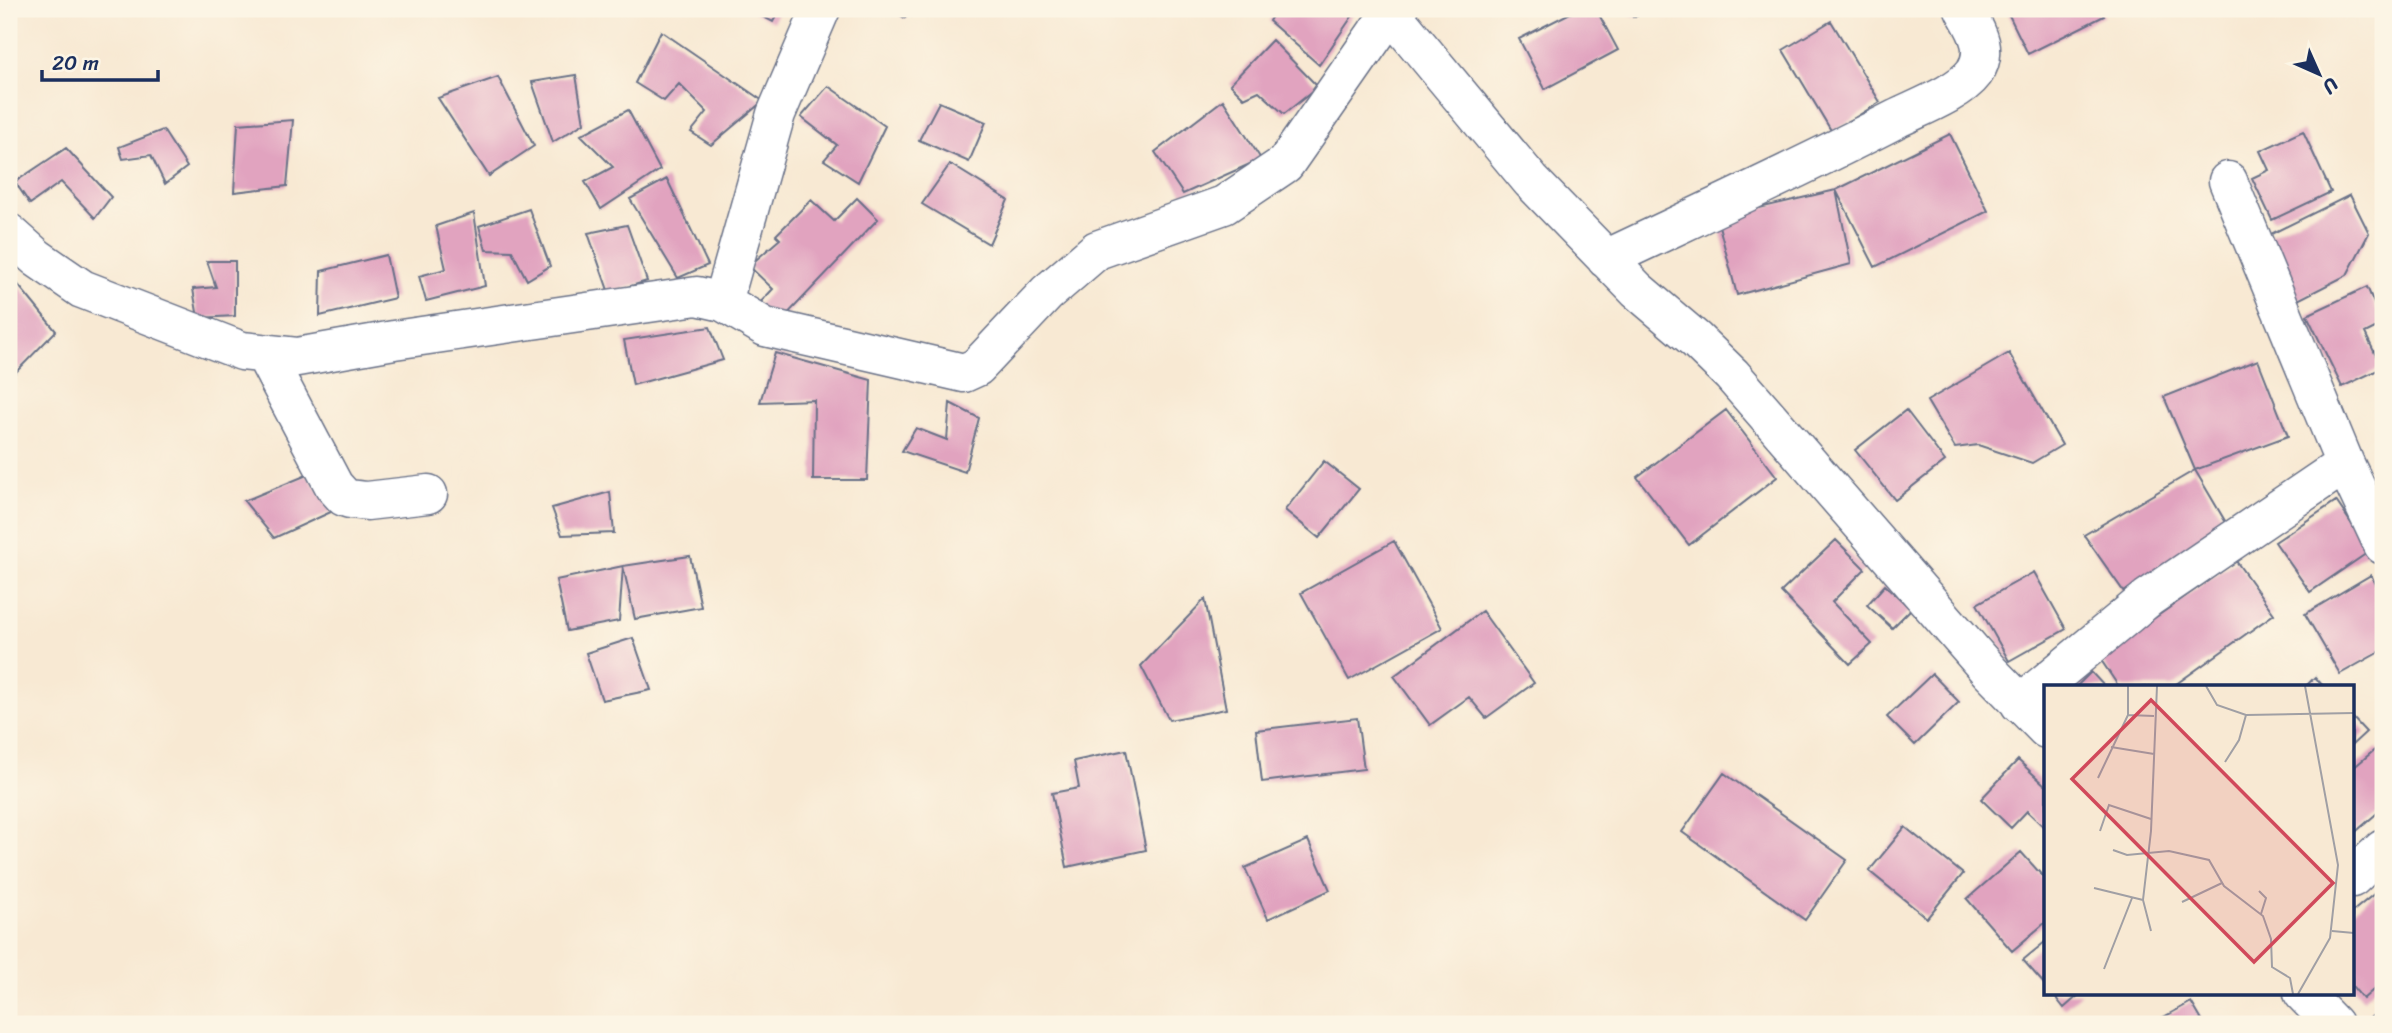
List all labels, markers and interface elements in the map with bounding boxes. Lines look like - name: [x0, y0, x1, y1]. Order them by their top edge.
- scale bar: [42, 38, 158, 82]
- north arrow: [2284, 38, 2354, 108]
- text: 20 m: [52, 44, 99, 82]
- text: U: [2314, 70, 2347, 103]
- inset map: [2044, 685, 2354, 995]

